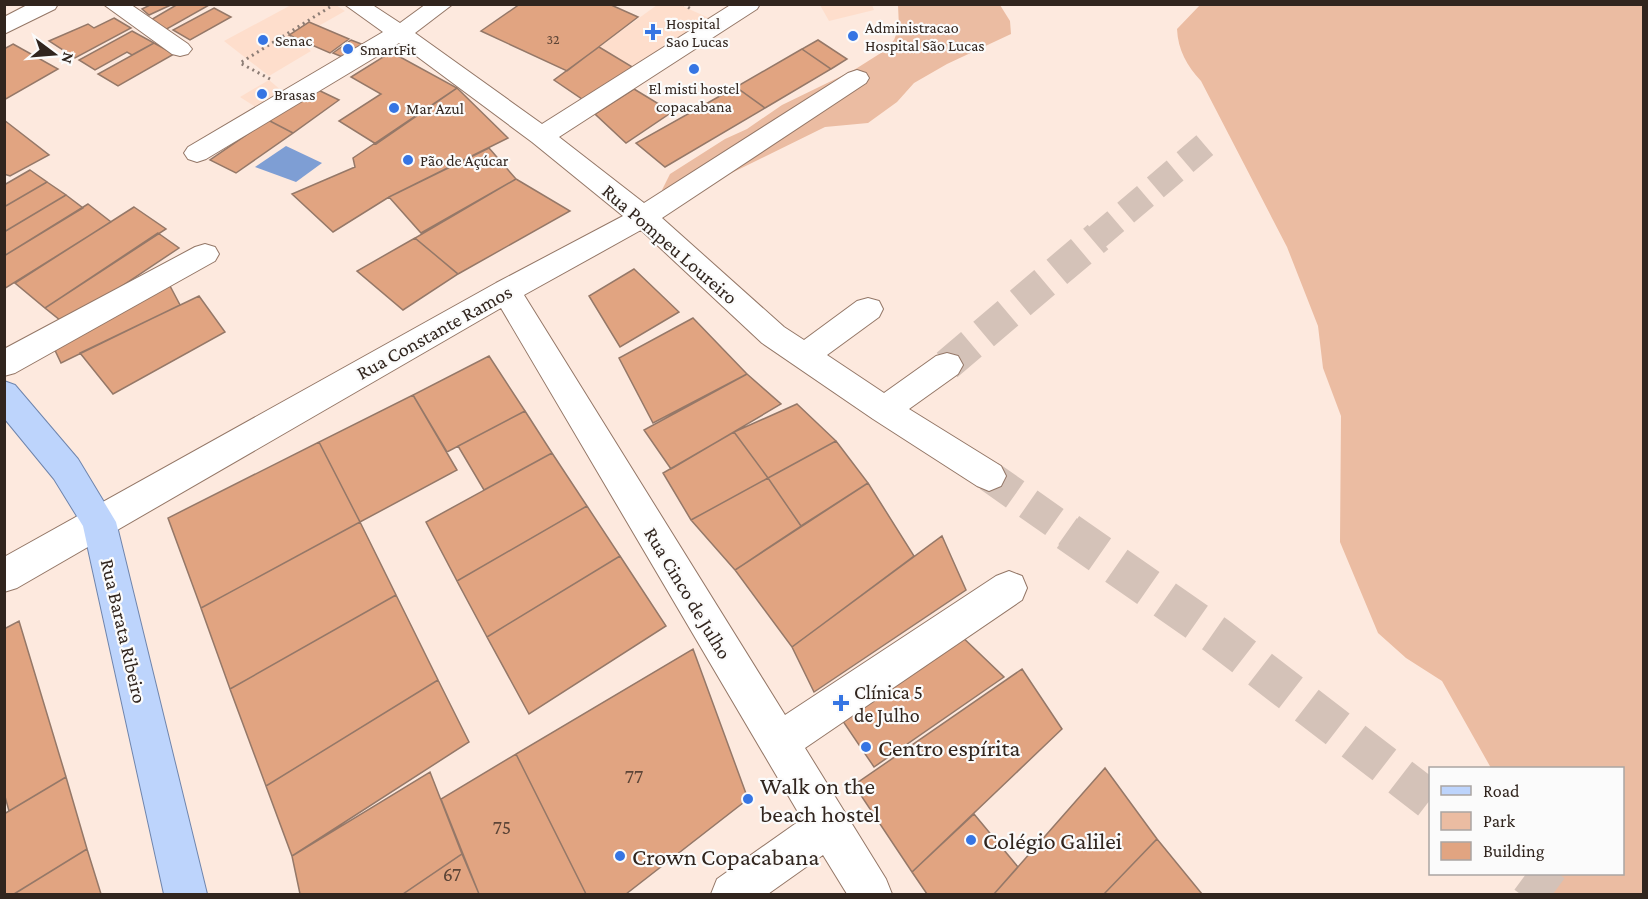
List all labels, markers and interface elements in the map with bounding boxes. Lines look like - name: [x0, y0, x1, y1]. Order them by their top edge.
- place label: Hospital Sao Lucas: [666, 15, 729, 50]
- place label: Administracao Hospital São Lucas: [865, 19, 985, 55]
- marker: Hospital Sao Lucas: [644, 23, 662, 41]
- north arrow: [24, 24, 84, 84]
- marker: Administracao Hospital São Lucas: [846, 29, 860, 43]
- house number: 32: [546, 31, 560, 47]
- place label: Senac: [275, 32, 313, 49]
- marker: Senac: [256, 33, 270, 47]
- place label: SmartFit: [360, 41, 417, 58]
- marker: SmartFit: [341, 42, 355, 56]
- text: N: [58, 50, 78, 66]
- marker: El misti hostel copacabana: [687, 62, 701, 76]
- place label: El misti hostel copacabana: [649, 80, 739, 116]
- place label: Brasas: [274, 86, 316, 103]
- marker: Brasas: [255, 87, 269, 101]
- place label: Mar Azul: [406, 100, 464, 117]
- marker: Mar Azul: [387, 101, 401, 115]
- place label: Pão de Açúcar: [420, 152, 509, 170]
- marker: Pão de Açúcar: [401, 153, 415, 167]
- street label: Rua Pompeu Loureiro: [597, 179, 742, 309]
- street label: Rua Constante Ramos: [352, 280, 516, 384]
- street label: Rua Cinco de Julho: [639, 523, 736, 663]
- street label: Rua Barata Ribeiro: [97, 557, 151, 705]
- place label: Clínica 5 de Julho: [854, 681, 923, 727]
- marker: Clínica 5 de Julho: [832, 694, 850, 712]
- place label: Centro espírita: [878, 734, 1020, 761]
- marker: Centro espírita: [859, 740, 873, 754]
- house number: 77: [625, 765, 643, 787]
- legend: [1429, 767, 1624, 875]
- place label: Walk on the beach hostel: [760, 772, 880, 827]
- text: Road: [1483, 781, 1520, 801]
- marker: Walk on the beach hostel: [741, 792, 755, 806]
- text: Park: [1483, 811, 1515, 831]
- house number: 75: [493, 816, 511, 838]
- place label: Colégio Galilei: [983, 827, 1122, 854]
- marker: Colégio Galilei: [964, 833, 978, 847]
- text: Building: [1483, 841, 1545, 861]
- place label: Crown Copacabana: [632, 843, 819, 870]
- marker: Crown Copacabana: [613, 849, 627, 863]
- house number: 67: [443, 863, 461, 885]

